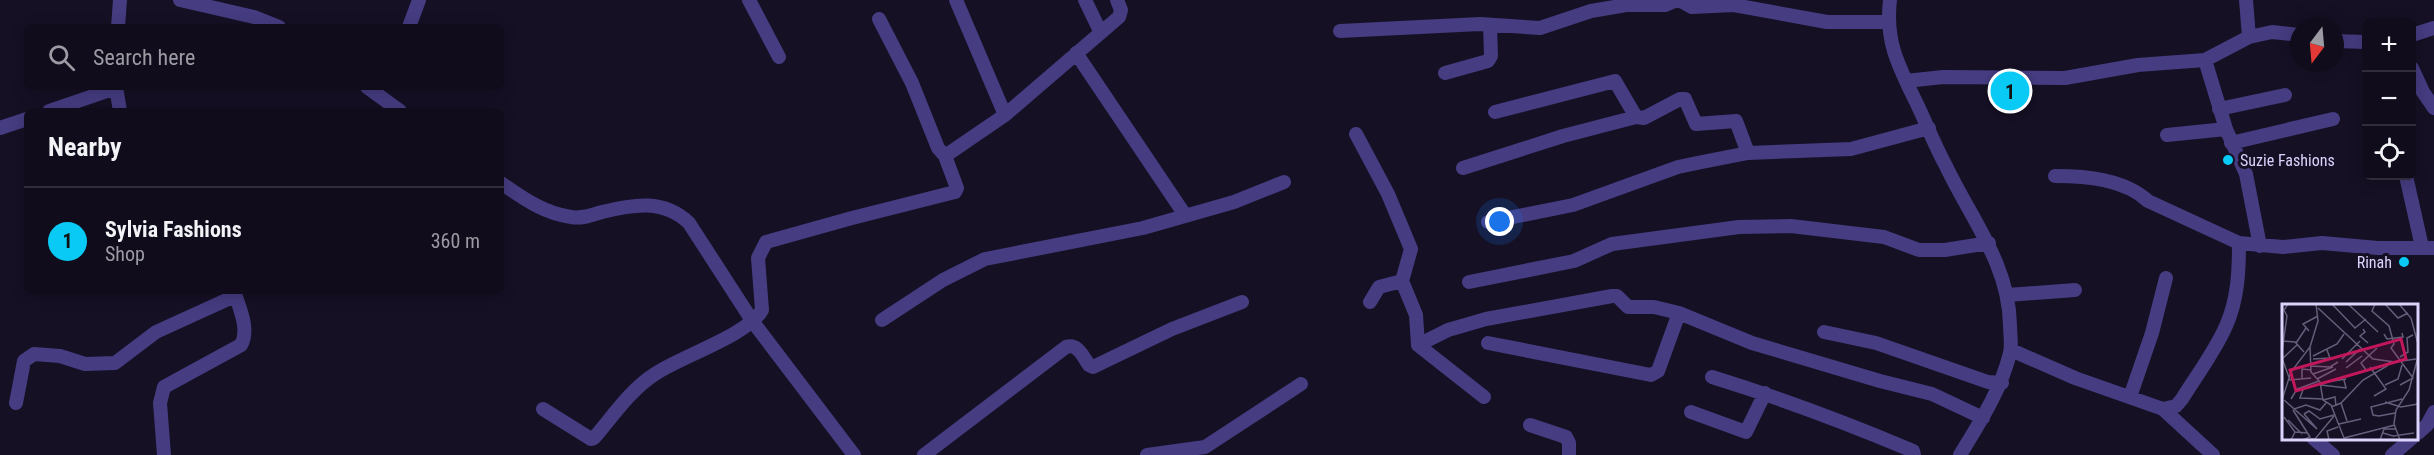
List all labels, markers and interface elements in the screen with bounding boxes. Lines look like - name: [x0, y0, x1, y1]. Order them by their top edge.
- north arrow: [2290, 18, 2344, 72]
- map controls: [2362, 18, 2416, 180]
- button: +: [2362, 18, 2416, 72]
- search box: [24, 24, 504, 90]
- icon: search: [45, 41, 78, 74]
- text: Search here: [93, 45, 195, 70]
- pin: 1: [1990, 68, 2030, 113]
- button: −: [2362, 72, 2416, 126]
- button: locate: [2362, 126, 2416, 180]
- text: Nearby: [48, 132, 122, 162]
- place label: Suzie Fashions: [2240, 151, 2335, 170]
- marker: Suzie Fashions: [2221, 153, 2235, 167]
- your location: [1485, 207, 1514, 236]
- text: Sylvia Fashions: [105, 217, 242, 242]
- text: 1: [62, 229, 73, 253]
- text: 360 m: [431, 229, 480, 253]
- text: Shop: [105, 242, 145, 266]
- place label: Rinah: [2357, 253, 2392, 272]
- marker: Rinah: [2397, 255, 2411, 269]
- inset map: [2282, 304, 2419, 440]

